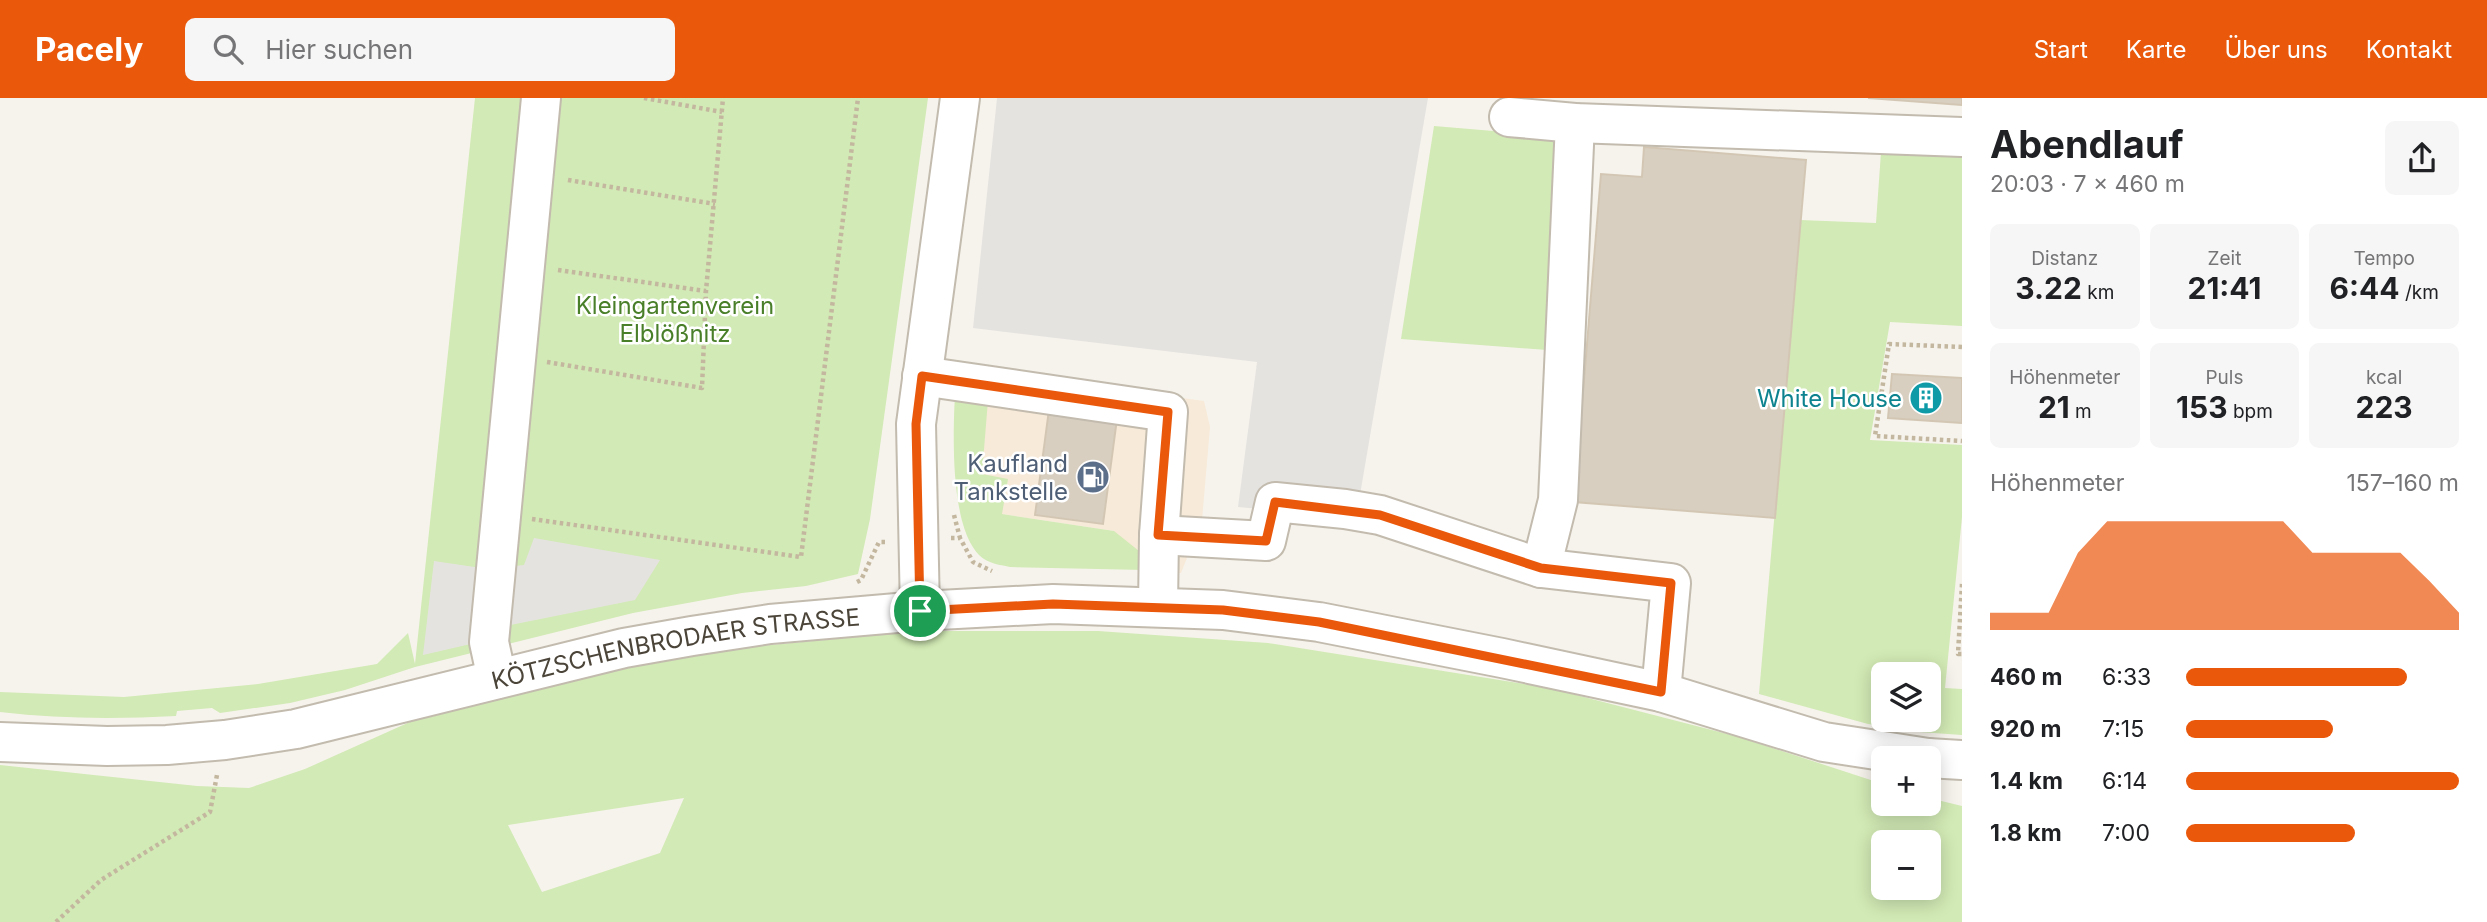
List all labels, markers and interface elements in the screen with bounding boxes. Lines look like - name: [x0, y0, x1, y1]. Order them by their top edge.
- search box: [185, 18, 675, 81]
- text: Pacely: [35, 29, 143, 69]
- icon: search: [209, 30, 247, 68]
- text: Hier suchen: [265, 34, 413, 65]
- text: Start: [2034, 35, 2088, 64]
- text: Karte: [2126, 35, 2186, 64]
- text: Über uns: [2224, 35, 2328, 64]
- text: Kontakt: [2366, 35, 2452, 64]
- text: Abendlauf: [1990, 121, 2184, 167]
- button: share: [2385, 121, 2459, 195]
- text: 20:03 · 7 × 460 m: [1990, 170, 2185, 198]
- text: Distanz: [2031, 247, 2098, 270]
- text: Zeit: [2208, 247, 2241, 270]
- text: Tempo: [2353, 247, 2415, 270]
- text: 3.22: [2015, 270, 2082, 306]
- text: 21:41: [2188, 270, 2261, 306]
- text: 6:44: [2329, 270, 2400, 306]
- text: km: [2082, 281, 2114, 304]
- text: /km: [2400, 281, 2439, 304]
- park label: Kleingartenverein Elblößnitz: [576, 291, 774, 348]
- text: Höhenmeter: [2009, 366, 2120, 389]
- text: Puls: [2205, 366, 2243, 389]
- text: kcal: [2366, 366, 2402, 389]
- building icon: White House: [1907, 379, 1945, 417]
- place label: White House: [1757, 384, 1902, 413]
- text: 21: [2038, 389, 2070, 425]
- text: 153: [2176, 389, 2228, 425]
- text: 223: [2356, 389, 2413, 425]
- text: m: [2070, 400, 2092, 423]
- text: bpm: [2228, 400, 2273, 423]
- place label: Kaufland Tankstelle: [954, 449, 1068, 506]
- fuel station icon: Kaufland Tankstelle: [1074, 458, 1112, 496]
- text: Höhenmeter: [1990, 469, 2124, 497]
- text: 157–160 m: [2346, 469, 2459, 497]
- pin: [890, 581, 950, 641]
- icon: arrive: [901, 592, 939, 630]
- street label: KÖTZSCHENBRODAER STRASSE: [488, 602, 861, 695]
- map controls: [1871, 662, 1941, 900]
- button: layers: [1871, 662, 1941, 732]
- text: 460 m: [1990, 663, 2062, 691]
- text: 6:33: [2102, 663, 2151, 691]
- text: 920 m: [1990, 715, 2061, 743]
- text: 7:15: [2102, 715, 2144, 743]
- button: +: [1871, 746, 1941, 816]
- text: 1.4 km: [1990, 767, 2063, 795]
- text: 6:14: [2102, 767, 2147, 795]
- text: 1.8 km: [1990, 819, 2062, 847]
- text: 7:00: [2102, 819, 2150, 847]
- button: −: [1871, 830, 1941, 900]

